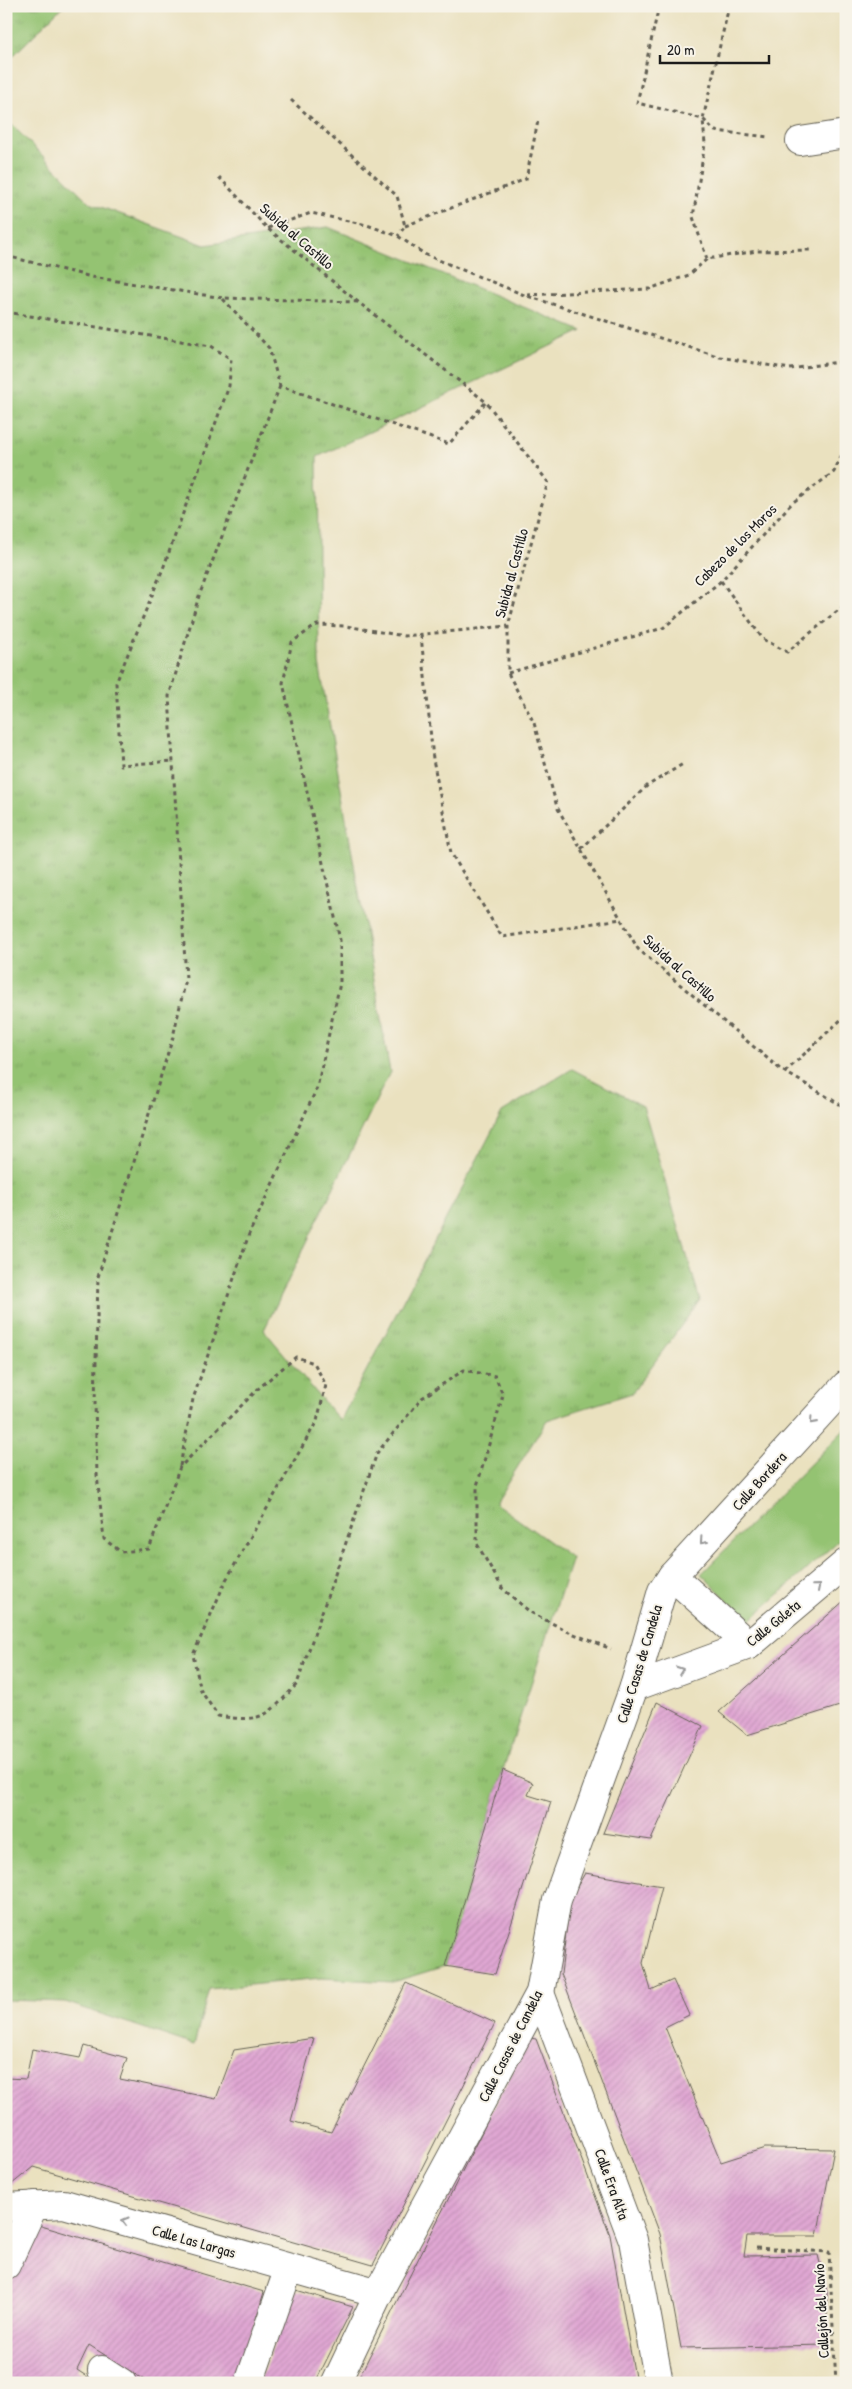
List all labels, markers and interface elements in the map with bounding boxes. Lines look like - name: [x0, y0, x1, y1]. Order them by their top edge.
- scale bar: [660, 32, 768, 64]
- text: 20 m: [667, 39, 694, 60]
- street label: Subida al Castillo: [255, 198, 339, 274]
- street label: Cabezo de los Moros: [689, 499, 781, 591]
- street label: Subida al Castillo: [489, 526, 533, 620]
- street label: Subida al Castillo: [639, 929, 721, 1007]
- one-way arrow: [810, 1416, 819, 1425]
- street label: Calle Bordera: [727, 1447, 791, 1515]
- one-way arrow: [700, 1536, 709, 1545]
- one-way arrow: [811, 1584, 820, 1593]
- street label: Calle Goleta: [741, 1595, 805, 1651]
- street label: Calle Casas de Candela: [611, 1602, 667, 1726]
- one-way arrow: [675, 1666, 684, 1676]
- street label: Calle Casas de Candela: [473, 1986, 547, 2105]
- street label: Calle Era Alta: [589, 2146, 635, 2223]
- one-way arrow: [121, 2217, 129, 2227]
- street label: Calle Las Largas: [150, 2219, 239, 2263]
- street label: Callejón del Navío: [808, 2263, 834, 2359]

